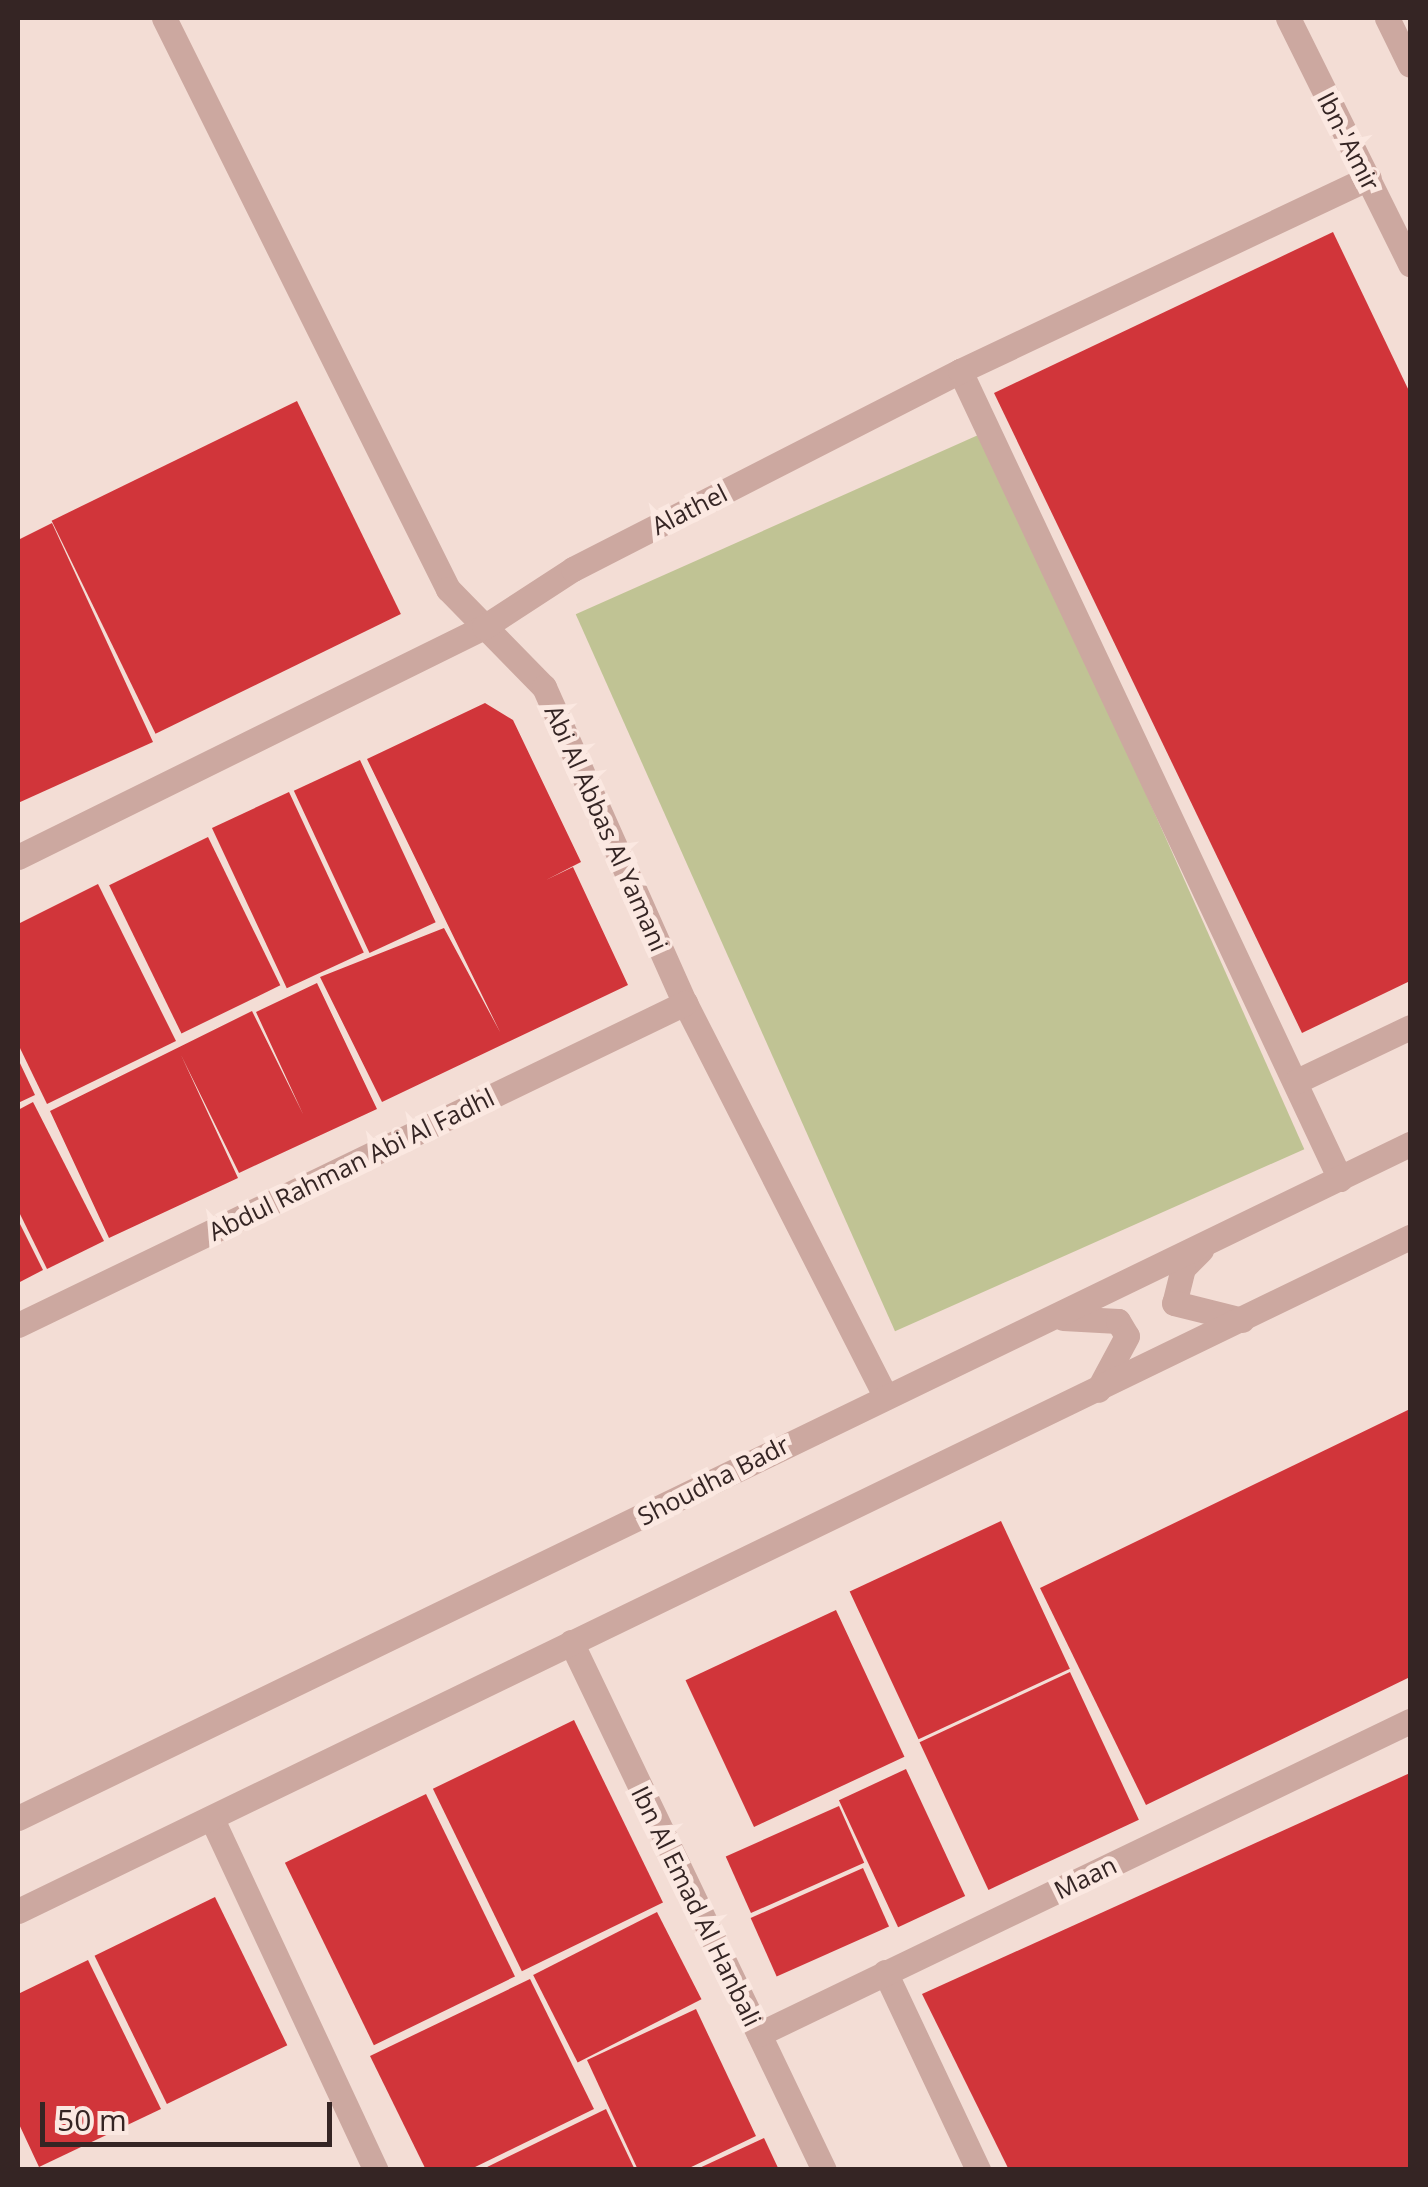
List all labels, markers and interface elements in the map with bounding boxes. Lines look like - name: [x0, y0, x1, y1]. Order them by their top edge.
- street label: Ibn-'Amir: [1311, 87, 1387, 195]
- street label: Alathel: [646, 477, 732, 541]
- street label: Abi Al Abbas Al Yamani: [539, 700, 675, 956]
- street label: Abdul Rahman Abi Al Fadhl: [203, 1082, 499, 1246]
- street label: Shoudha Badr: [632, 1429, 794, 1531]
- street label: Ibn Al Emad Al Hanbali: [626, 1781, 768, 2031]
- street label: Maan: [1049, 1849, 1121, 1905]
- scale bar: [45, 2082, 338, 2144]
- text: 50 m: [57, 2099, 127, 2140]

